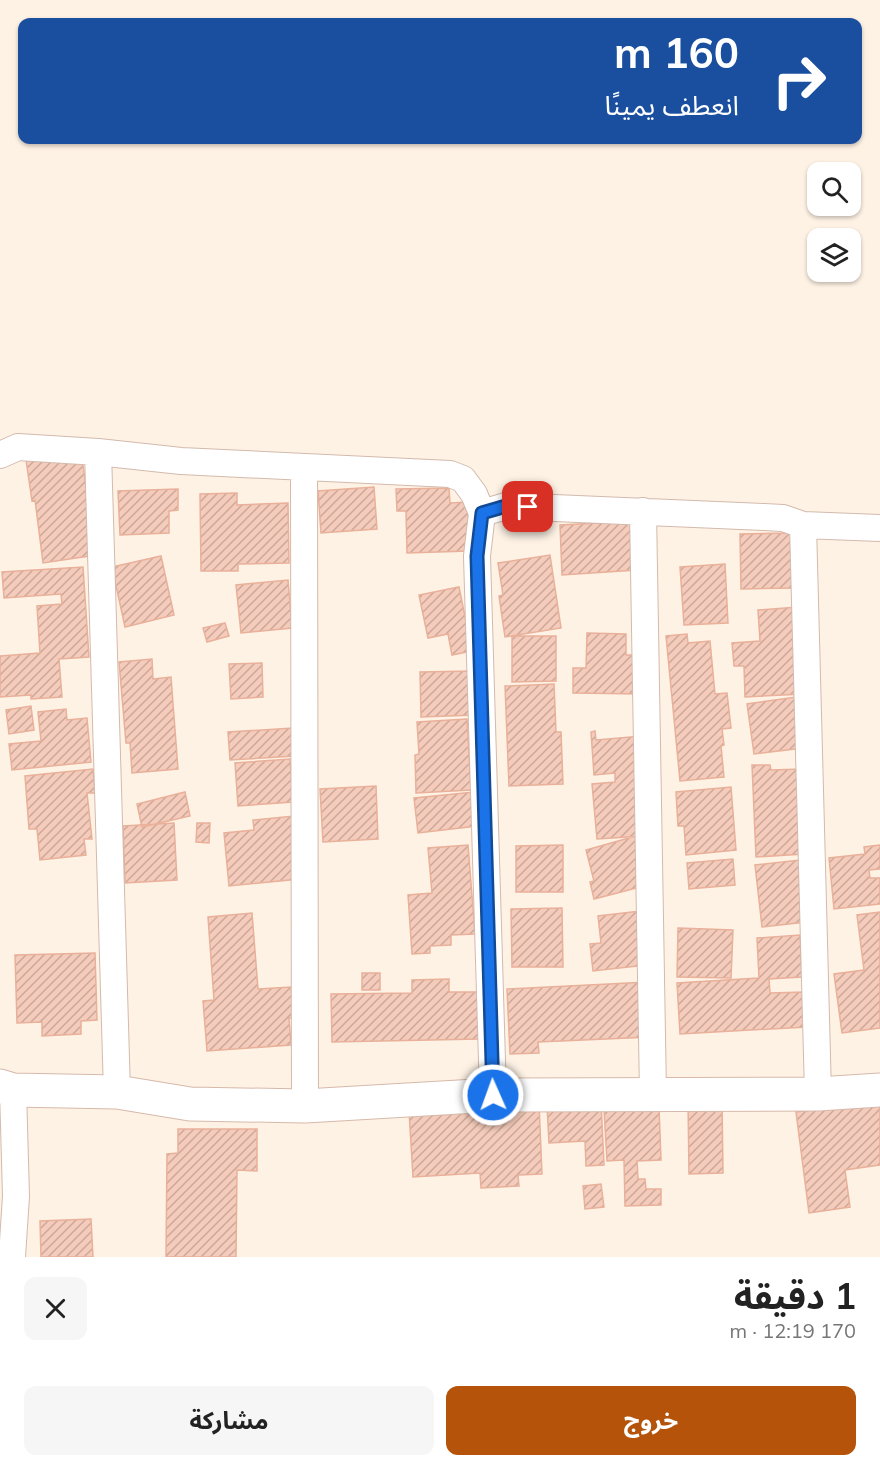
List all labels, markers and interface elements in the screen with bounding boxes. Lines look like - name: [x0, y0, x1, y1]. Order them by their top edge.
- text: 160 m: [614, 26, 739, 79]
- icon: right: [760, 42, 838, 120]
- text: انعطف يمينًا: [605, 88, 739, 122]
- map controls: [807, 162, 861, 282]
- button: search: [807, 162, 861, 216]
- button: layers: [807, 228, 861, 282]
- pin: [502, 481, 553, 532]
- icon: arrive: [511, 490, 544, 523]
- position arrow: [461, 1063, 525, 1127]
- text: 1 دقيقة: [734, 1273, 856, 1318]
- button: close: [24, 1277, 87, 1340]
- text: 170 m · 12:19: [730, 1318, 856, 1343]
- button: مشاركة: [24, 1386, 434, 1455]
- button: خروج: [446, 1386, 856, 1455]

